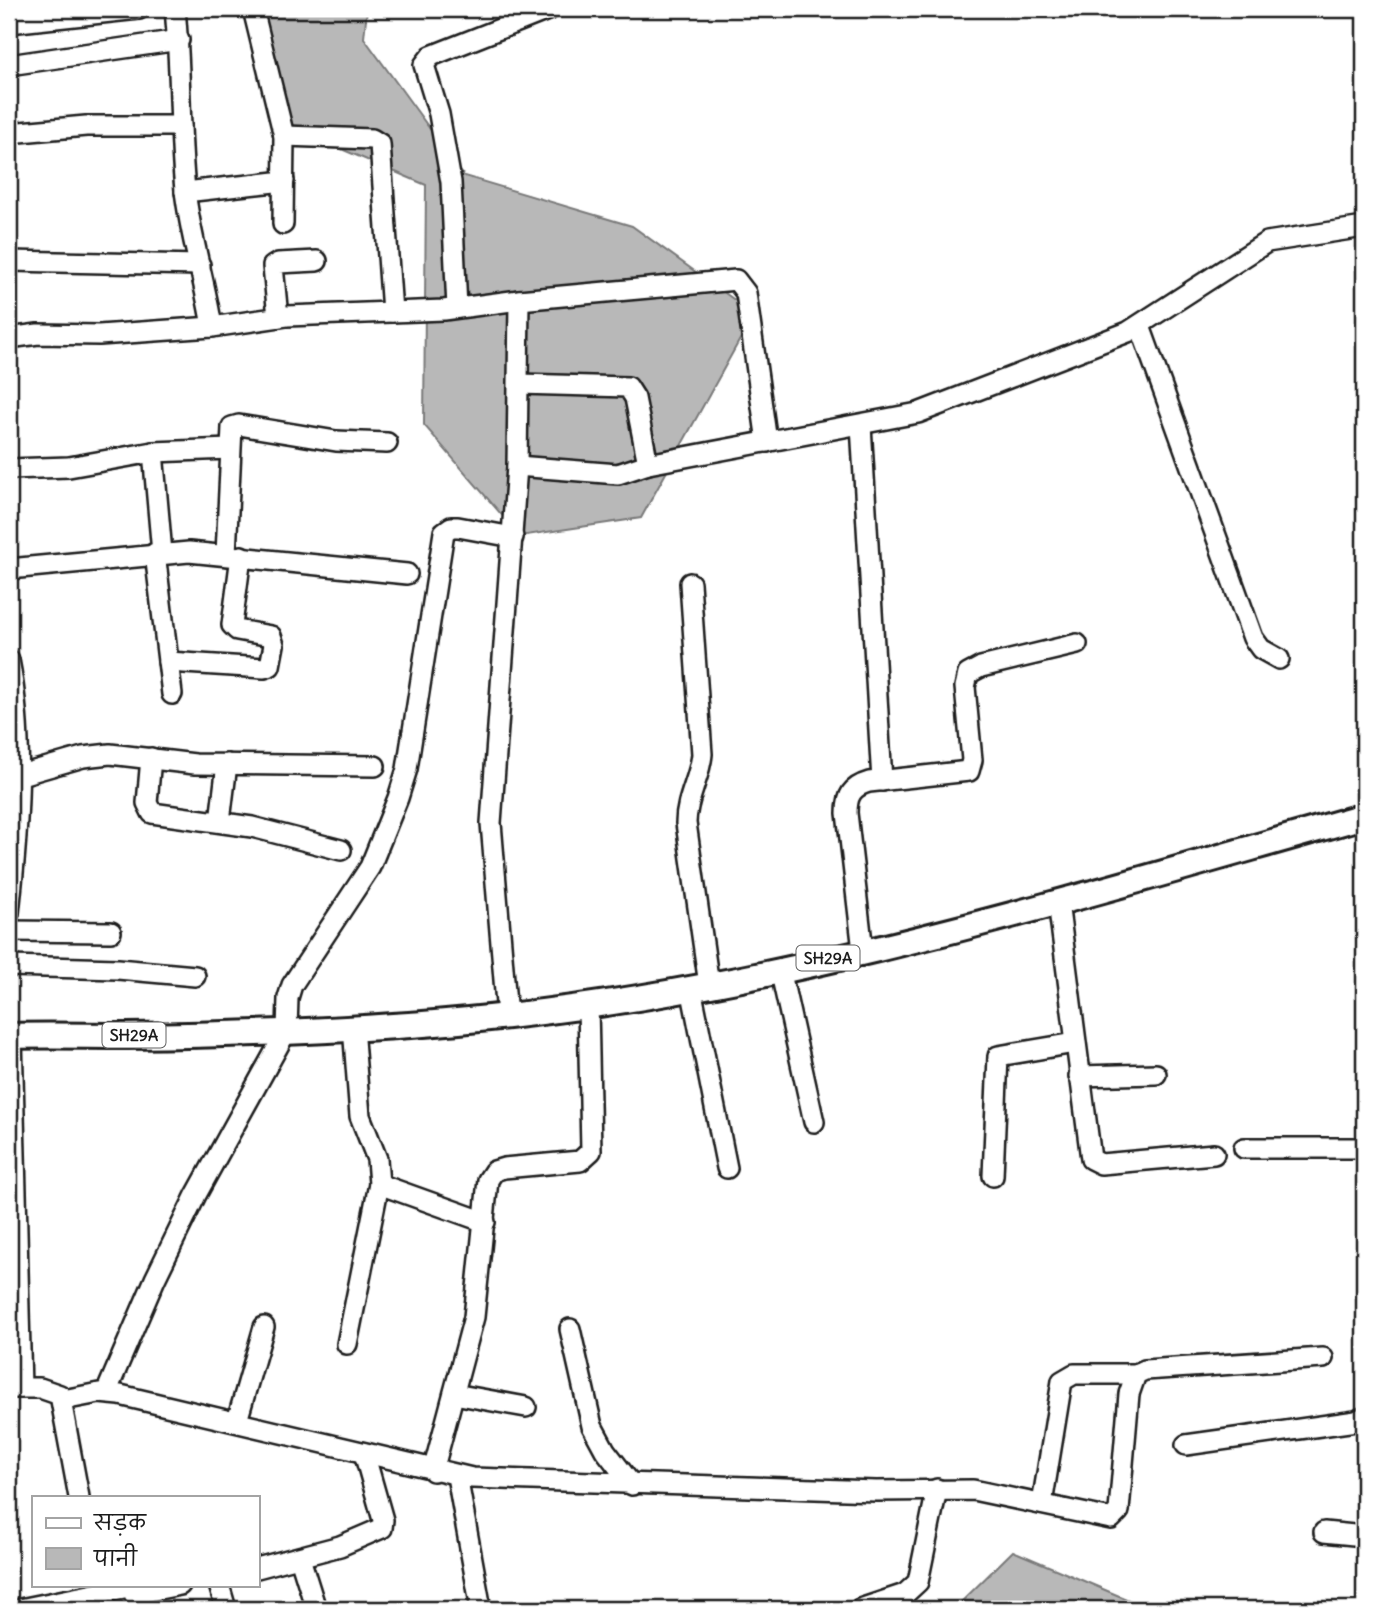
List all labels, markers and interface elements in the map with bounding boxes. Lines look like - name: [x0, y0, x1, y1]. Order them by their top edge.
- road number: SH29A: [796, 946, 860, 970]
- road number: SH29A: [102, 1023, 166, 1048]
- legend: [32, 1496, 259, 1586]
- text: सड़क: [93, 1509, 147, 1536]
- text: पानी: [93, 1543, 139, 1572]

